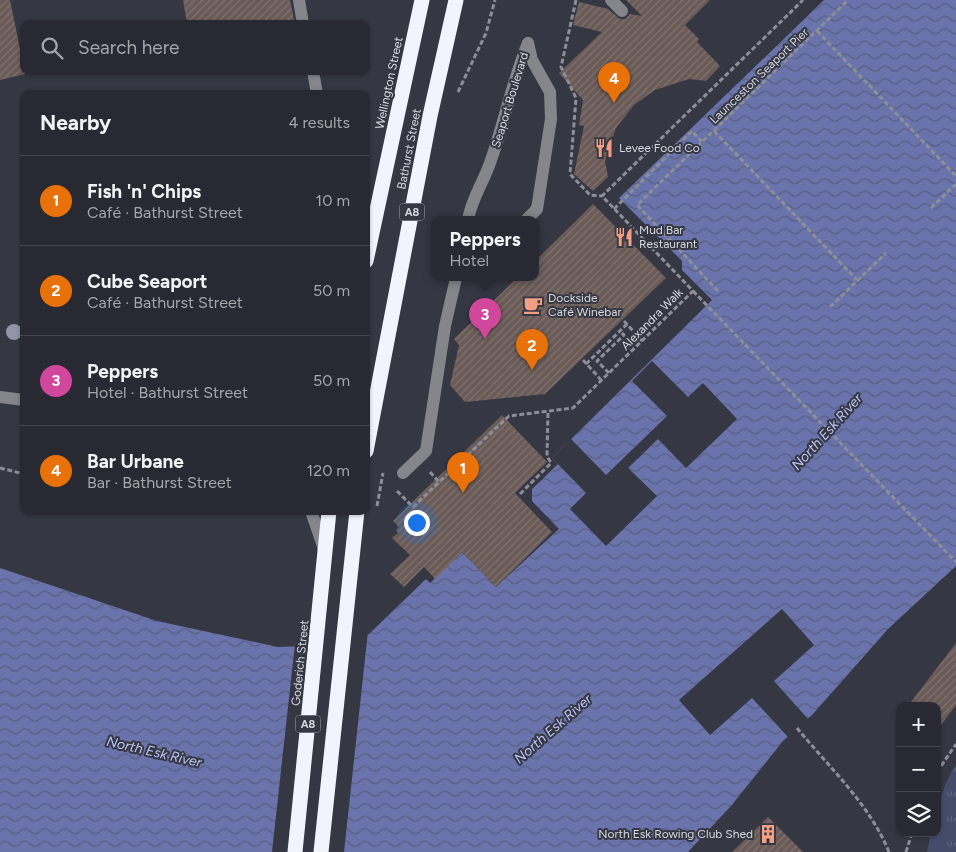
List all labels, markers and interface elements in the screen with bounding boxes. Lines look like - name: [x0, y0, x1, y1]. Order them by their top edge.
- search box: [20, 20, 370, 75]
- street label: Launceston Seaport Pier: [707, 25, 811, 127]
- icon: search: [38, 34, 66, 62]
- street label: Wellington Street: [372, 35, 406, 130]
- text: Search here: [78, 36, 180, 59]
- street label: Seaport Boulevard: [489, 51, 531, 149]
- pin: 4: [598, 62, 630, 103]
- street label: Bathurst Street: [394, 107, 424, 191]
- text: Nearby: [40, 110, 111, 135]
- text: 4 results: [289, 113, 350, 132]
- restaurant icon: Levee Food Co: [593, 137, 615, 159]
- place label: Levee Food Co: [619, 141, 700, 155]
- text: Fish 'n' Chips: [87, 180, 201, 203]
- text: 1: [53, 191, 59, 210]
- text: 10 m: [316, 191, 350, 210]
- text: Café · Bathurst Street: [87, 203, 243, 222]
- road number: A8: [400, 203, 424, 220]
- popup: [431, 216, 539, 281]
- place label: Mud Bar Restaurant: [639, 223, 698, 251]
- restaurant icon: Mud Bar Restaurant: [613, 226, 635, 248]
- text: Peppers: [449, 228, 521, 251]
- text: Hotel: [449, 251, 489, 270]
- text: Cube Seaport: [87, 270, 207, 293]
- text: 2: [51, 281, 61, 300]
- text: 50 m: [313, 281, 350, 300]
- street label: Alexandra Walk: [618, 285, 686, 353]
- place label: Dockside Café Winebar: [548, 291, 621, 319]
- text: Café · Bathurst Street: [87, 293, 243, 312]
- cafe icon: Dockside Café Winebar: [522, 294, 544, 316]
- pin: 3: [469, 298, 501, 339]
- pin: 2: [516, 329, 548, 370]
- text: Peppers: [87, 360, 158, 383]
- text: 3: [52, 371, 60, 390]
- text: 50 m: [313, 371, 350, 390]
- text: Hotel · Bathurst Street: [87, 383, 248, 402]
- water label: North Esk River: [788, 389, 867, 474]
- text: Bar Urbane: [87, 450, 184, 473]
- pin: 1: [447, 452, 479, 493]
- text: 4: [51, 461, 61, 480]
- text: 120 m: [307, 461, 350, 480]
- text: Bar · Bathurst Street: [87, 473, 232, 492]
- your location: [404, 510, 430, 536]
- street label: Goderich Street: [289, 619, 312, 707]
- water label: North Esk River: [511, 690, 596, 767]
- map controls: [896, 702, 941, 837]
- button: +: [896, 702, 941, 747]
- road number: A8: [296, 716, 320, 732]
- water label: North Esk River: [105, 733, 204, 771]
- button: −: [896, 747, 941, 792]
- button: layers: [896, 792, 941, 837]
- building icon: North Esk Rowing Club Shed: [757, 823, 779, 845]
- place label: North Esk Rowing Club Shed: [598, 827, 753, 841]

